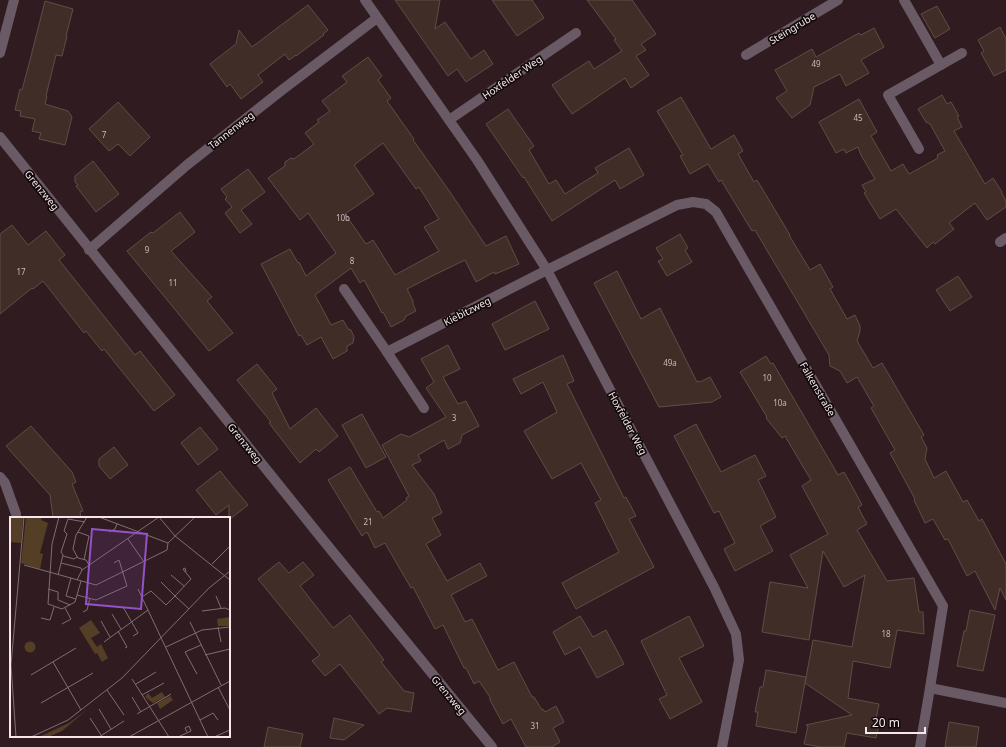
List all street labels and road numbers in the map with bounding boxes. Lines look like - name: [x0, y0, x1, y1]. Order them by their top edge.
- street label: Steingrube: [766, 8, 818, 47]
- street label: Hoxfelder Weg: [479, 52, 545, 102]
- street label: Tannenweg: [205, 108, 257, 152]
- street label: Grenzweg: [22, 167, 62, 213]
- street label: Kiebitzweg: [441, 293, 493, 329]
- street label: Falkenstraße: [797, 359, 839, 419]
- street label: Hoxfelder Weg: [605, 389, 651, 457]
- street label: Grenzweg: [225, 420, 265, 466]
- street label: Grenzweg: [428, 672, 470, 718]

